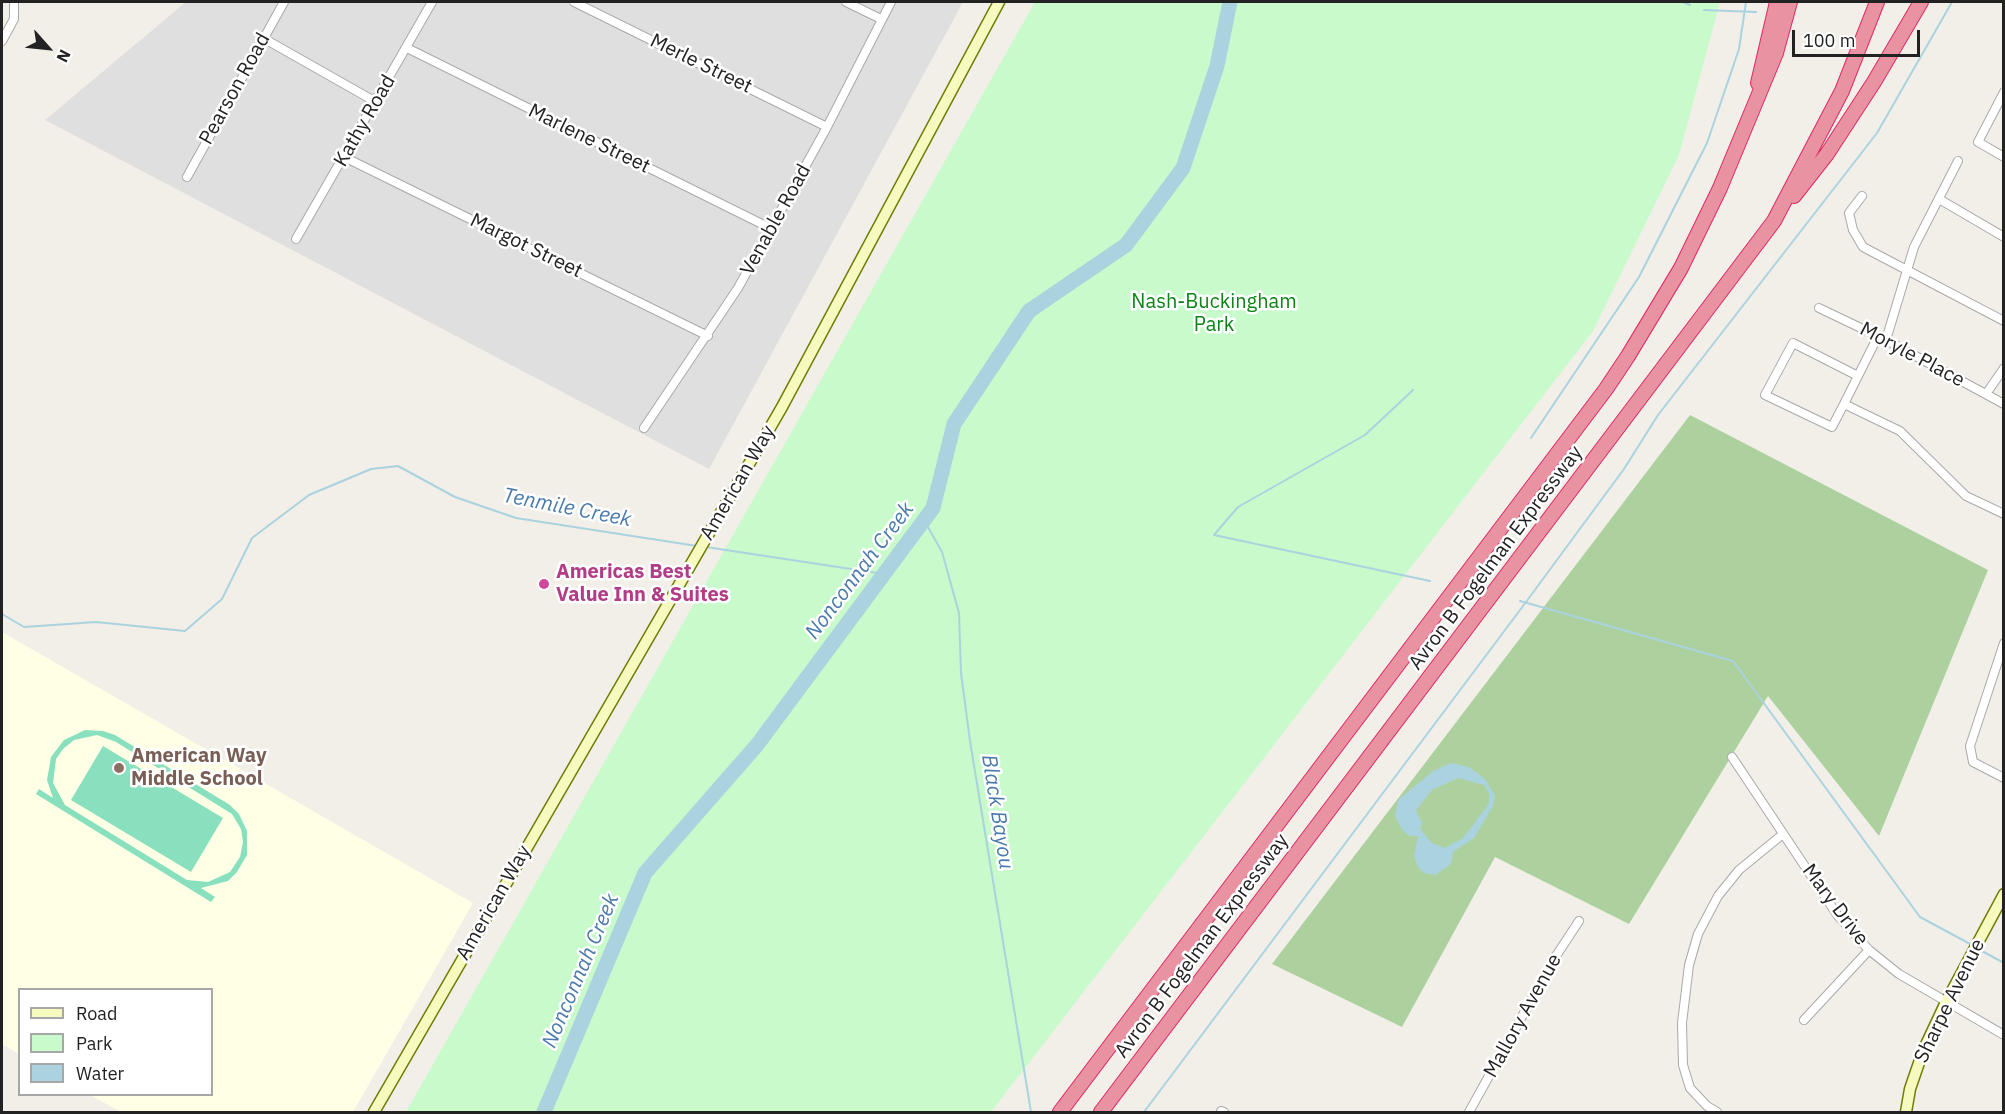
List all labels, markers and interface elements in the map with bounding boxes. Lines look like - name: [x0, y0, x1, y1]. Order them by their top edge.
- north arrow: [18, 18, 78, 78]
- scale bar: [1795, 18, 1922, 56]
- street label: Pearson Road: [195, 29, 275, 149]
- street label: Merle Street: [646, 29, 756, 99]
- text: 100 m: [1803, 29, 1855, 52]
- text: N: [52, 46, 76, 66]
- street label: Kathy Road: [329, 71, 401, 171]
- street label: Marlene Street: [524, 99, 654, 179]
- street label: Venable Road: [736, 160, 816, 280]
- street label: Margot Street: [466, 208, 586, 284]
- park label: Nash-Buckingham Park: [1131, 290, 1297, 337]
- street label: Moryle Place: [1855, 317, 1969, 393]
- street label: American Way: [695, 421, 781, 545]
- street label: Avron B Fogelman Expressway: [1404, 441, 1588, 675]
- water label: Tenmile Creek: [501, 483, 633, 533]
- water label: Nonconnah Creek: [800, 498, 920, 644]
- place label: Americas Best Value Inn & Suites: [556, 560, 729, 607]
- marker: Americas Best Value Inn & Suites: [537, 577, 551, 591]
- place label: American Way Middle School: [131, 744, 267, 791]
- water label: Black Bayou: [976, 753, 1018, 871]
- marker: American Way Middle School: [112, 761, 126, 775]
- street label: Avron B Fogelman Expressway: [1110, 829, 1294, 1063]
- street label: American Way: [451, 841, 537, 965]
- street label: Mary Drive: [1797, 860, 1873, 950]
- water label: Nonconnah Creek: [537, 890, 625, 1052]
- street label: Sharpe Avenue: [1910, 935, 1990, 1067]
- street label: Mallory Avenue: [1479, 950, 1567, 1082]
- legend: [18, 988, 213, 1096]
- text: Road: [76, 1002, 117, 1025]
- text: Park: [76, 1032, 112, 1055]
- text: Water: [76, 1062, 124, 1085]

